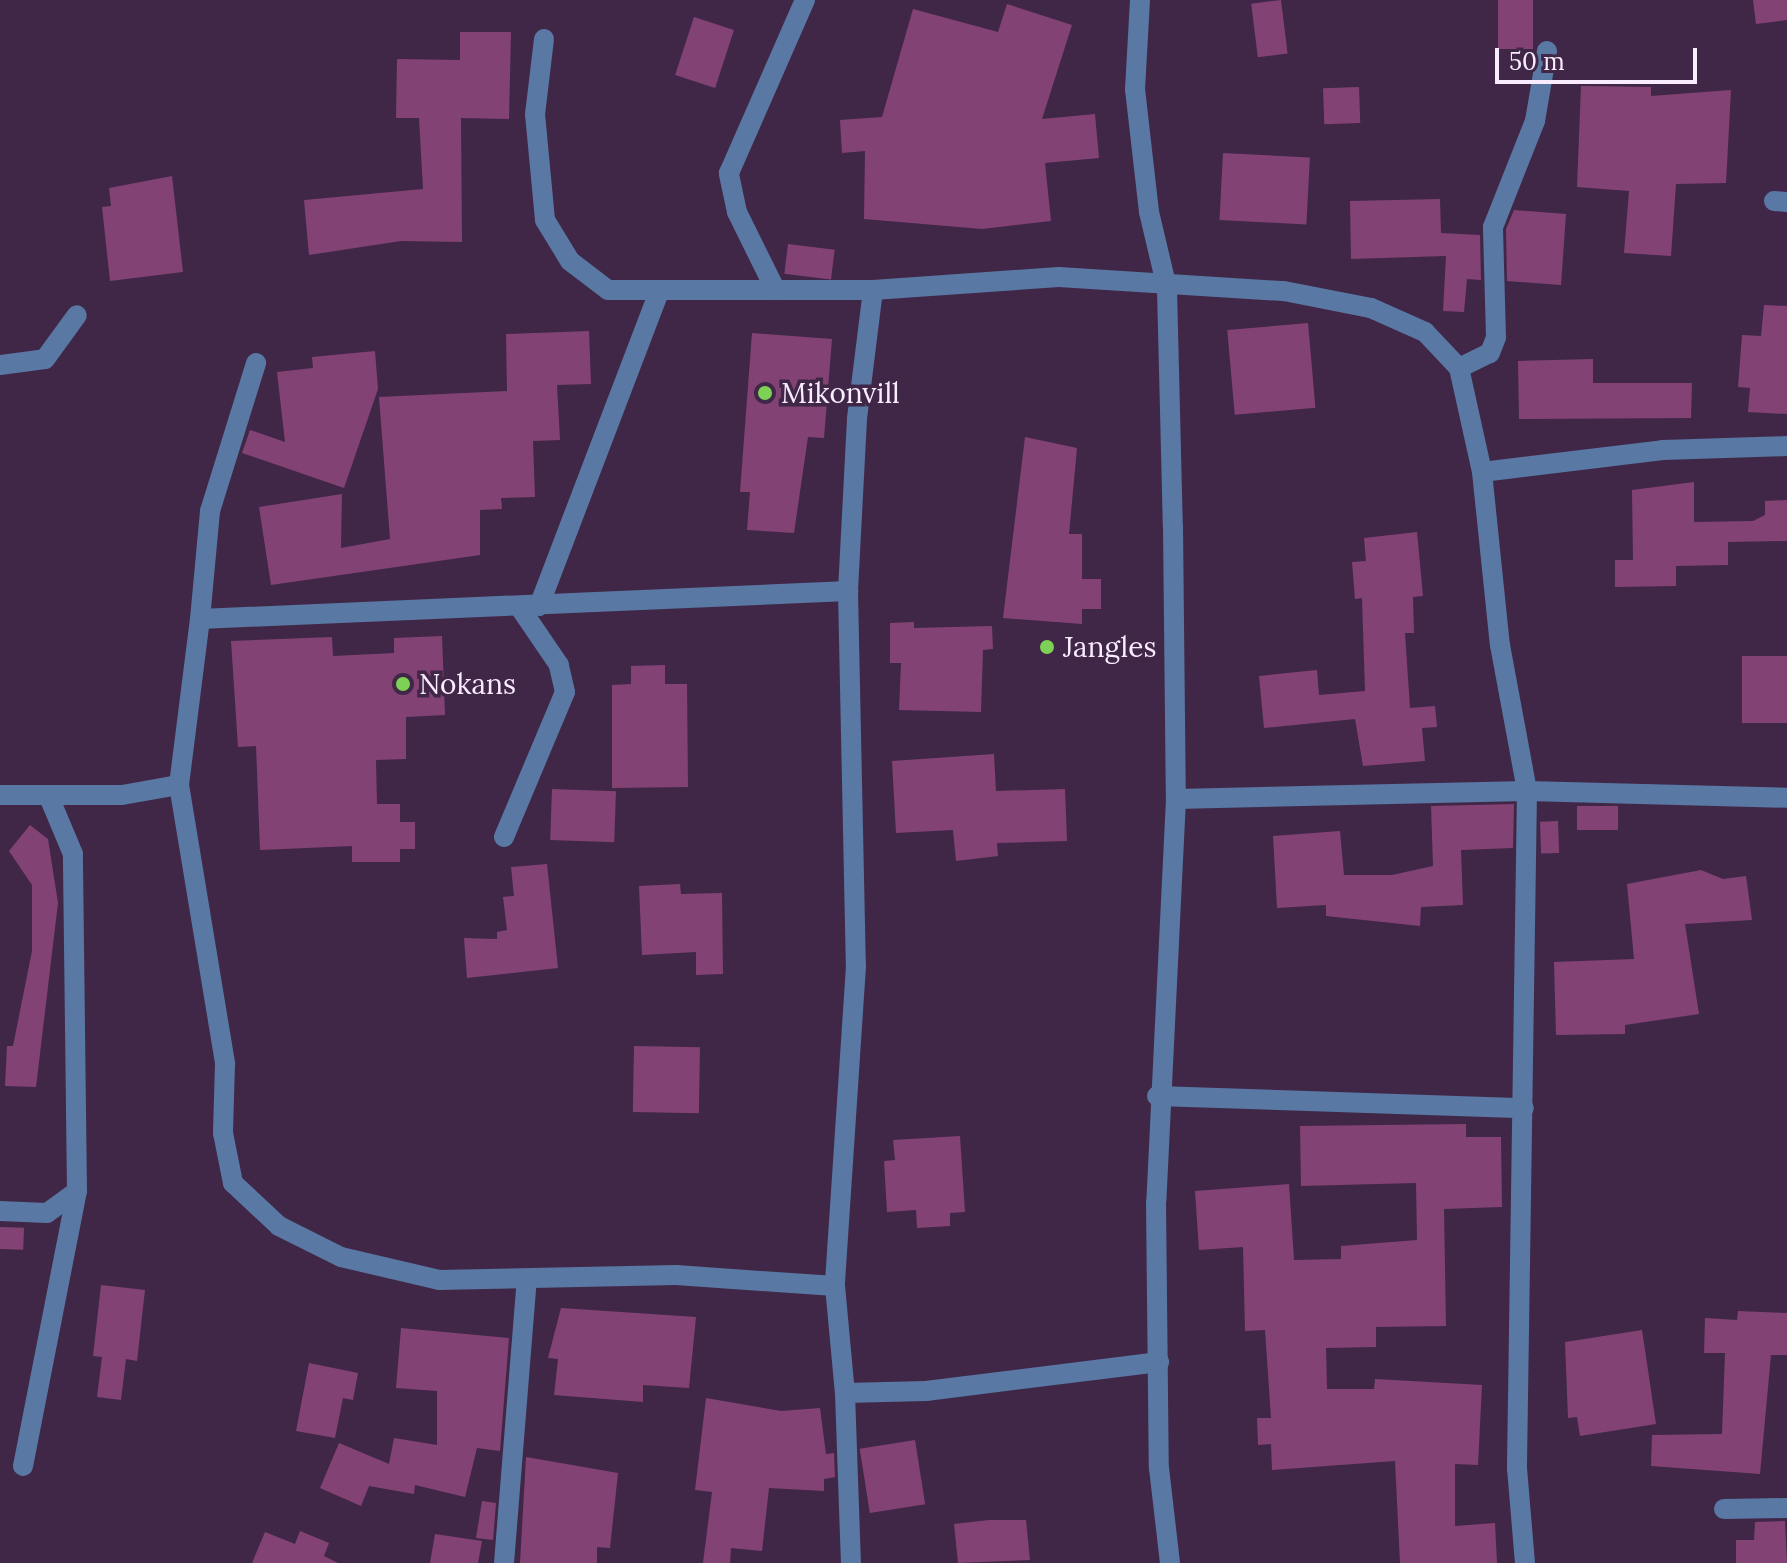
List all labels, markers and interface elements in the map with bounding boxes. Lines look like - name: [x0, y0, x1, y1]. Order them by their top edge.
- scale bar: [1499, 32, 1701, 82]
- text: 50 m: [1509, 46, 1565, 77]
- place label: Mikonvill: [781, 376, 900, 410]
- marker: Mikonvill: [756, 384, 774, 402]
- place label: Jangles: [1063, 630, 1156, 664]
- marker: Jangles: [1038, 638, 1056, 656]
- place label: Nokans: [419, 667, 516, 701]
- marker: Nokans: [394, 675, 412, 693]

